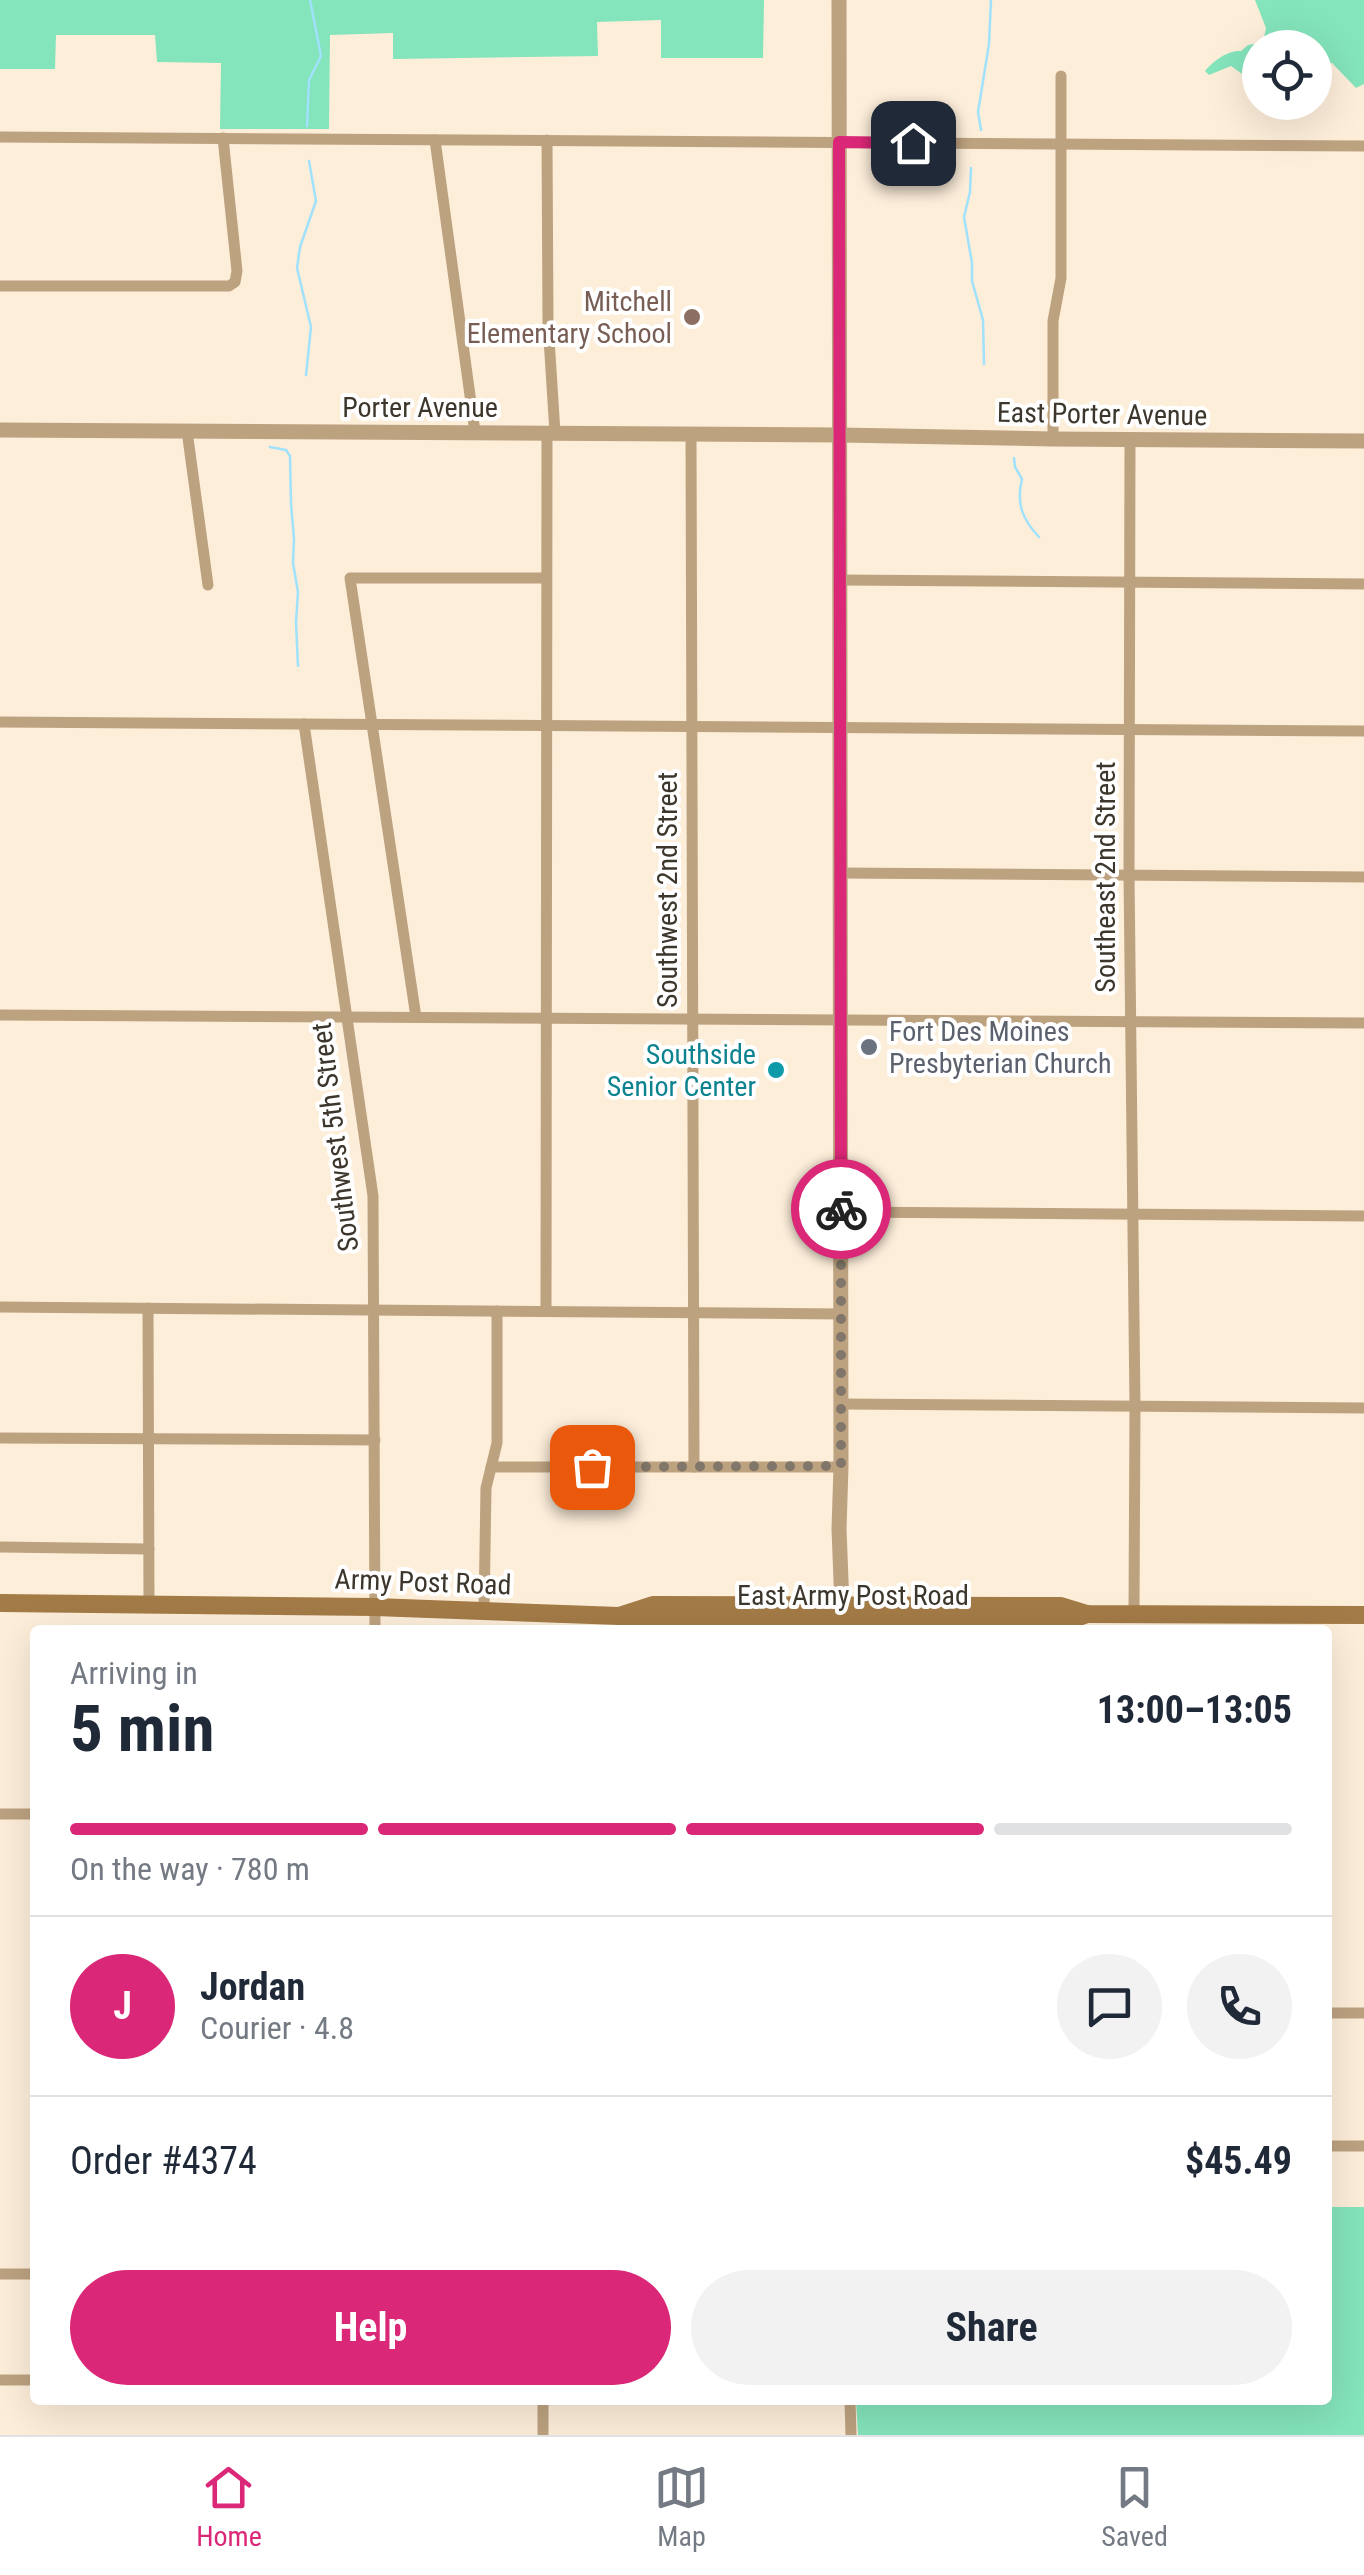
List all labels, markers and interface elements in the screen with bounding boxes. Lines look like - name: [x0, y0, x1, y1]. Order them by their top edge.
- map controls: [1242, 30, 1332, 120]
- button: locate: [1242, 30, 1332, 120]
- pin: [871, 101, 956, 186]
- icon: home: [886, 116, 941, 171]
- place label: Mitchell Elementary School: [467, 285, 672, 350]
- marker: Mitchell Elementary School: [681, 306, 703, 328]
- street label: Porter Avenue: [342, 391, 498, 424]
- street label: East Porter Avenue: [997, 396, 1207, 432]
- street label: Southeast 2nd Street: [1089, 761, 1122, 993]
- street label: Southwest 2nd Street: [651, 772, 684, 1008]
- place label: Fort Des Moines Presbyterian Church: [889, 1015, 1111, 1080]
- street label: Southwest 5th Street: [305, 1021, 365, 1253]
- marker: Fort Des Moines Presbyterian Church: [858, 1036, 880, 1058]
- place label: Southside Senior Center: [607, 1038, 756, 1103]
- marker: Southside Senior Center: [765, 1059, 787, 1081]
- courier: [791, 1159, 891, 1259]
- icon: bike: [814, 1182, 869, 1237]
- pin: [550, 1425, 635, 1510]
- icon: bag: [565, 1440, 620, 1495]
- street label: Army Post Road: [334, 1562, 512, 1602]
- street label: East Army Post Road: [737, 1579, 969, 1612]
- text: Arriving in: [70, 1654, 198, 1692]
- text: 13:00–13:05: [1097, 1688, 1292, 1732]
- text: 5 min: [70, 1691, 214, 1767]
- text: On the way · 780 m: [70, 1850, 310, 1888]
- button: chat: [1057, 1954, 1162, 2059]
- button: phone: [1187, 1954, 1292, 2059]
- text: Jordan: [200, 1965, 305, 2009]
- text: J: [113, 1984, 132, 2028]
- text: Courier · 4.8: [200, 2009, 354, 2047]
- text: Order #4374: [70, 2139, 257, 2183]
- text: $45.49: [1185, 2139, 1292, 2183]
- button: Help: [70, 2270, 671, 2385]
- button: Share: [691, 2270, 1292, 2385]
- tab: Home: [196, 2460, 262, 2553]
- tab: Map: [654, 2460, 709, 2553]
- tab: Saved: [1101, 2460, 1168, 2553]

